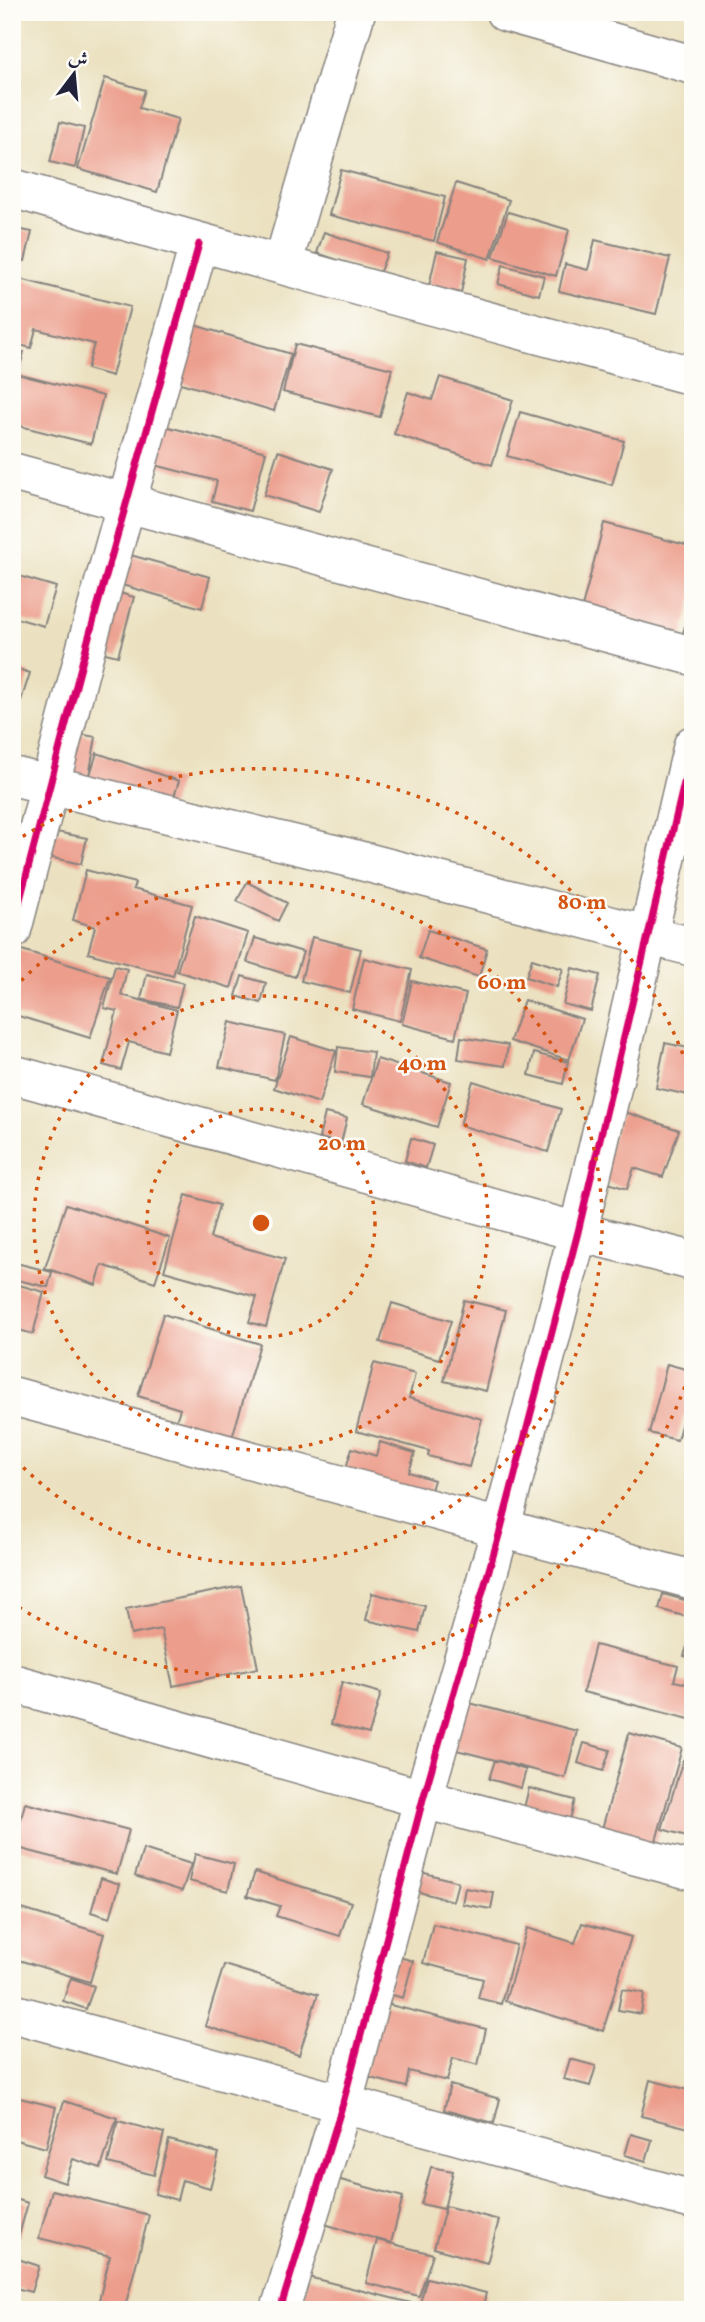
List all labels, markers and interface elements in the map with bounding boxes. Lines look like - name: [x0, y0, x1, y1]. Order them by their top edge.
- north arrow: [38, 38, 108, 108]
- text: ش: [65, 44, 91, 75]
- text: 80 m: [558, 889, 606, 918]
- text: 60 m: [478, 969, 526, 998]
- text: 40 m: [397, 1050, 447, 1079]
- text: 20 m: [318, 1130, 366, 1159]
- centre of rings: [249, 1211, 273, 1235]

